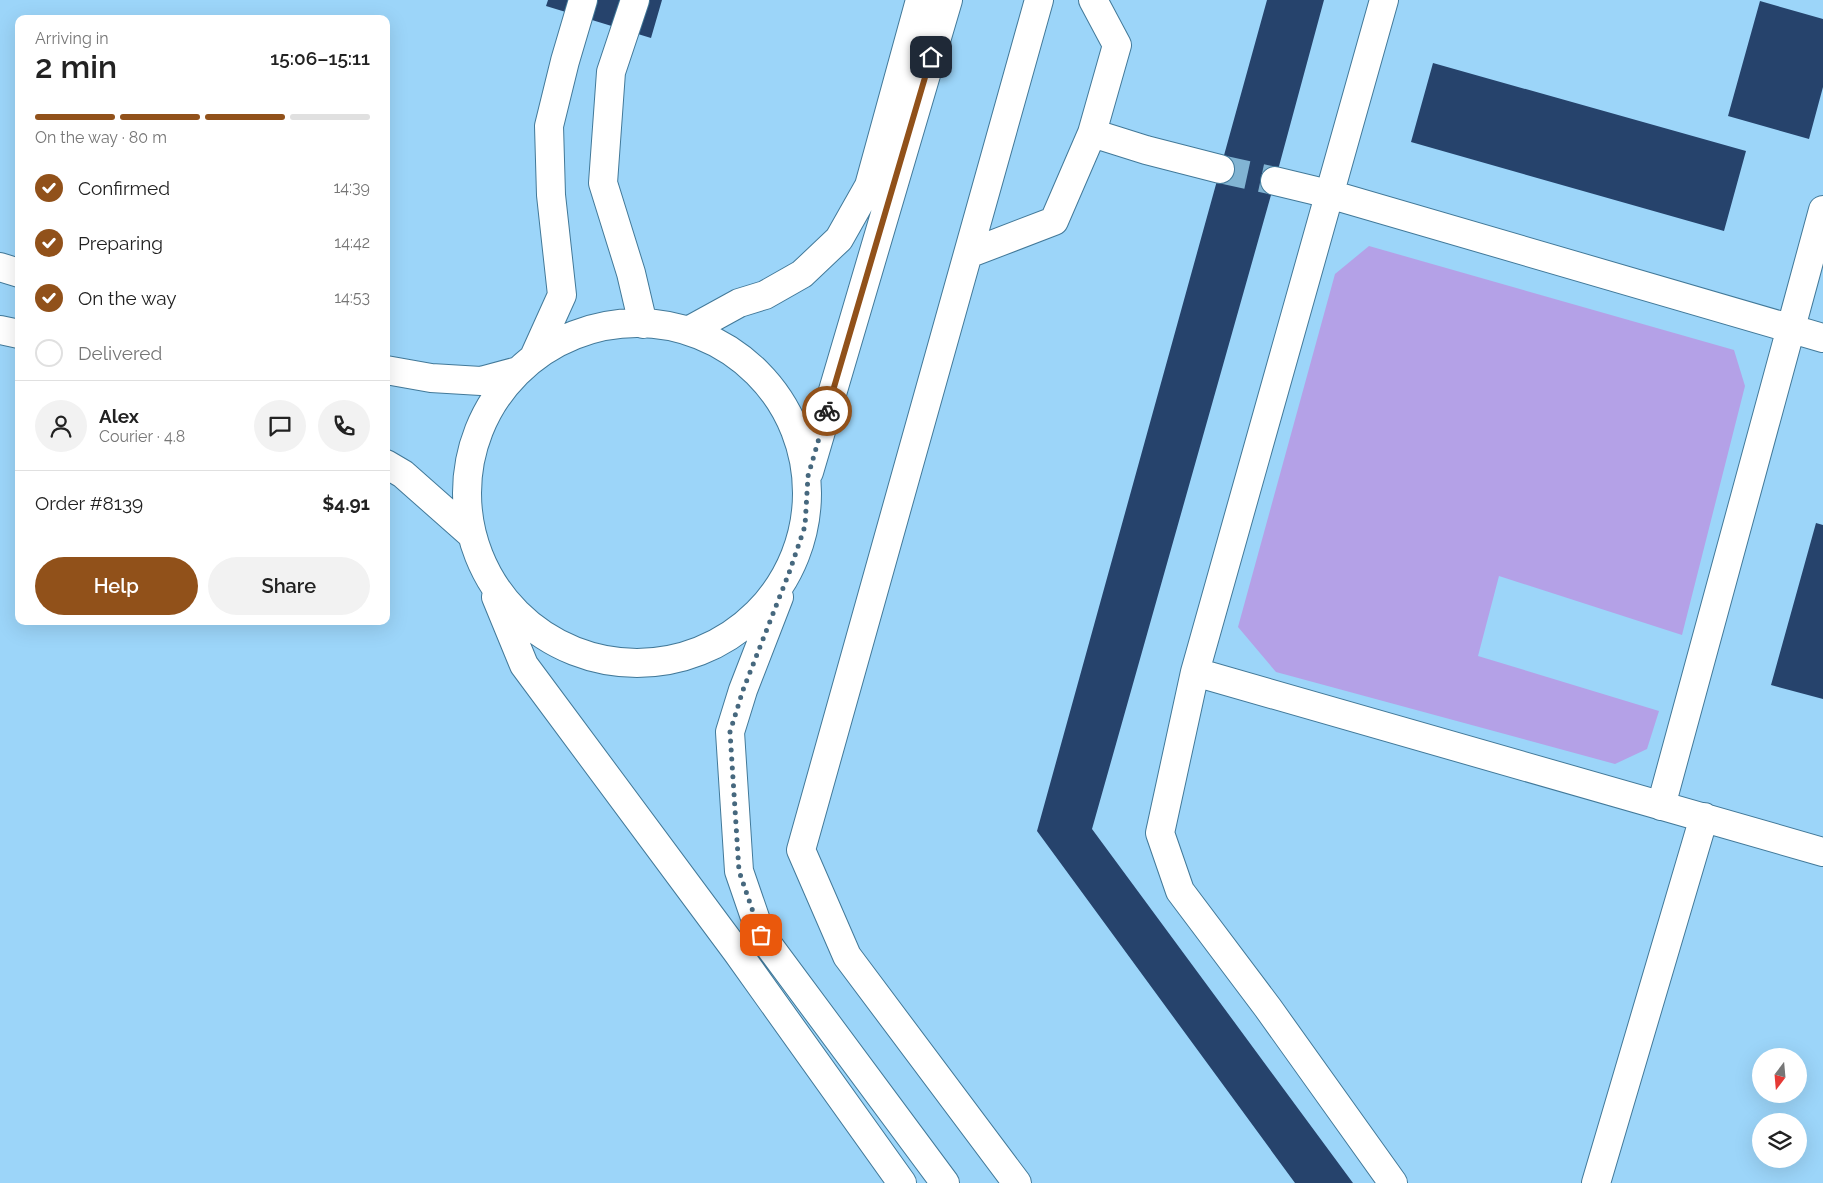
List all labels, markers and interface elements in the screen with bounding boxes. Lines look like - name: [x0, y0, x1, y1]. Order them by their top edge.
- text: Arriving in: [35, 29, 109, 48]
- pin: [910, 36, 952, 78]
- icon: home: [917, 43, 945, 71]
- text: 15:06–15:11: [270, 47, 370, 69]
- text: 2 min: [35, 48, 117, 85]
- text: On the way · 80 m: [35, 128, 167, 147]
- icon: check: [35, 174, 63, 202]
- text: Confirmed: [78, 177, 170, 199]
- text: 14:39: [333, 178, 370, 197]
- icon: check: [35, 229, 63, 257]
- text: Preparing: [78, 232, 163, 254]
- text: 14:42: [334, 233, 370, 252]
- icon: check: [35, 284, 63, 312]
- text: On the way: [78, 287, 177, 309]
- text: 14:53: [334, 288, 370, 307]
- text: Delivered: [78, 342, 162, 364]
- courier: [802, 386, 852, 436]
- icon: bike: [813, 397, 841, 425]
- button: person: [35, 400, 87, 452]
- button: chat: [254, 400, 306, 452]
- button: phone: [318, 400, 370, 452]
- text: Alex: [99, 405, 139, 427]
- text: Courier · 4.8: [99, 427, 185, 446]
- text: Order #8139: [35, 492, 143, 514]
- text: $4.91: [322, 492, 370, 514]
- button: Help: [35, 557, 198, 615]
- button: Share: [208, 557, 370, 615]
- pin: [740, 914, 782, 956]
- icon: bag: [747, 921, 775, 949]
- north arrow: [1752, 1048, 1808, 1102]
- map controls: [1752, 1048, 1807, 1168]
- button: layers: [1752, 1113, 1807, 1168]

